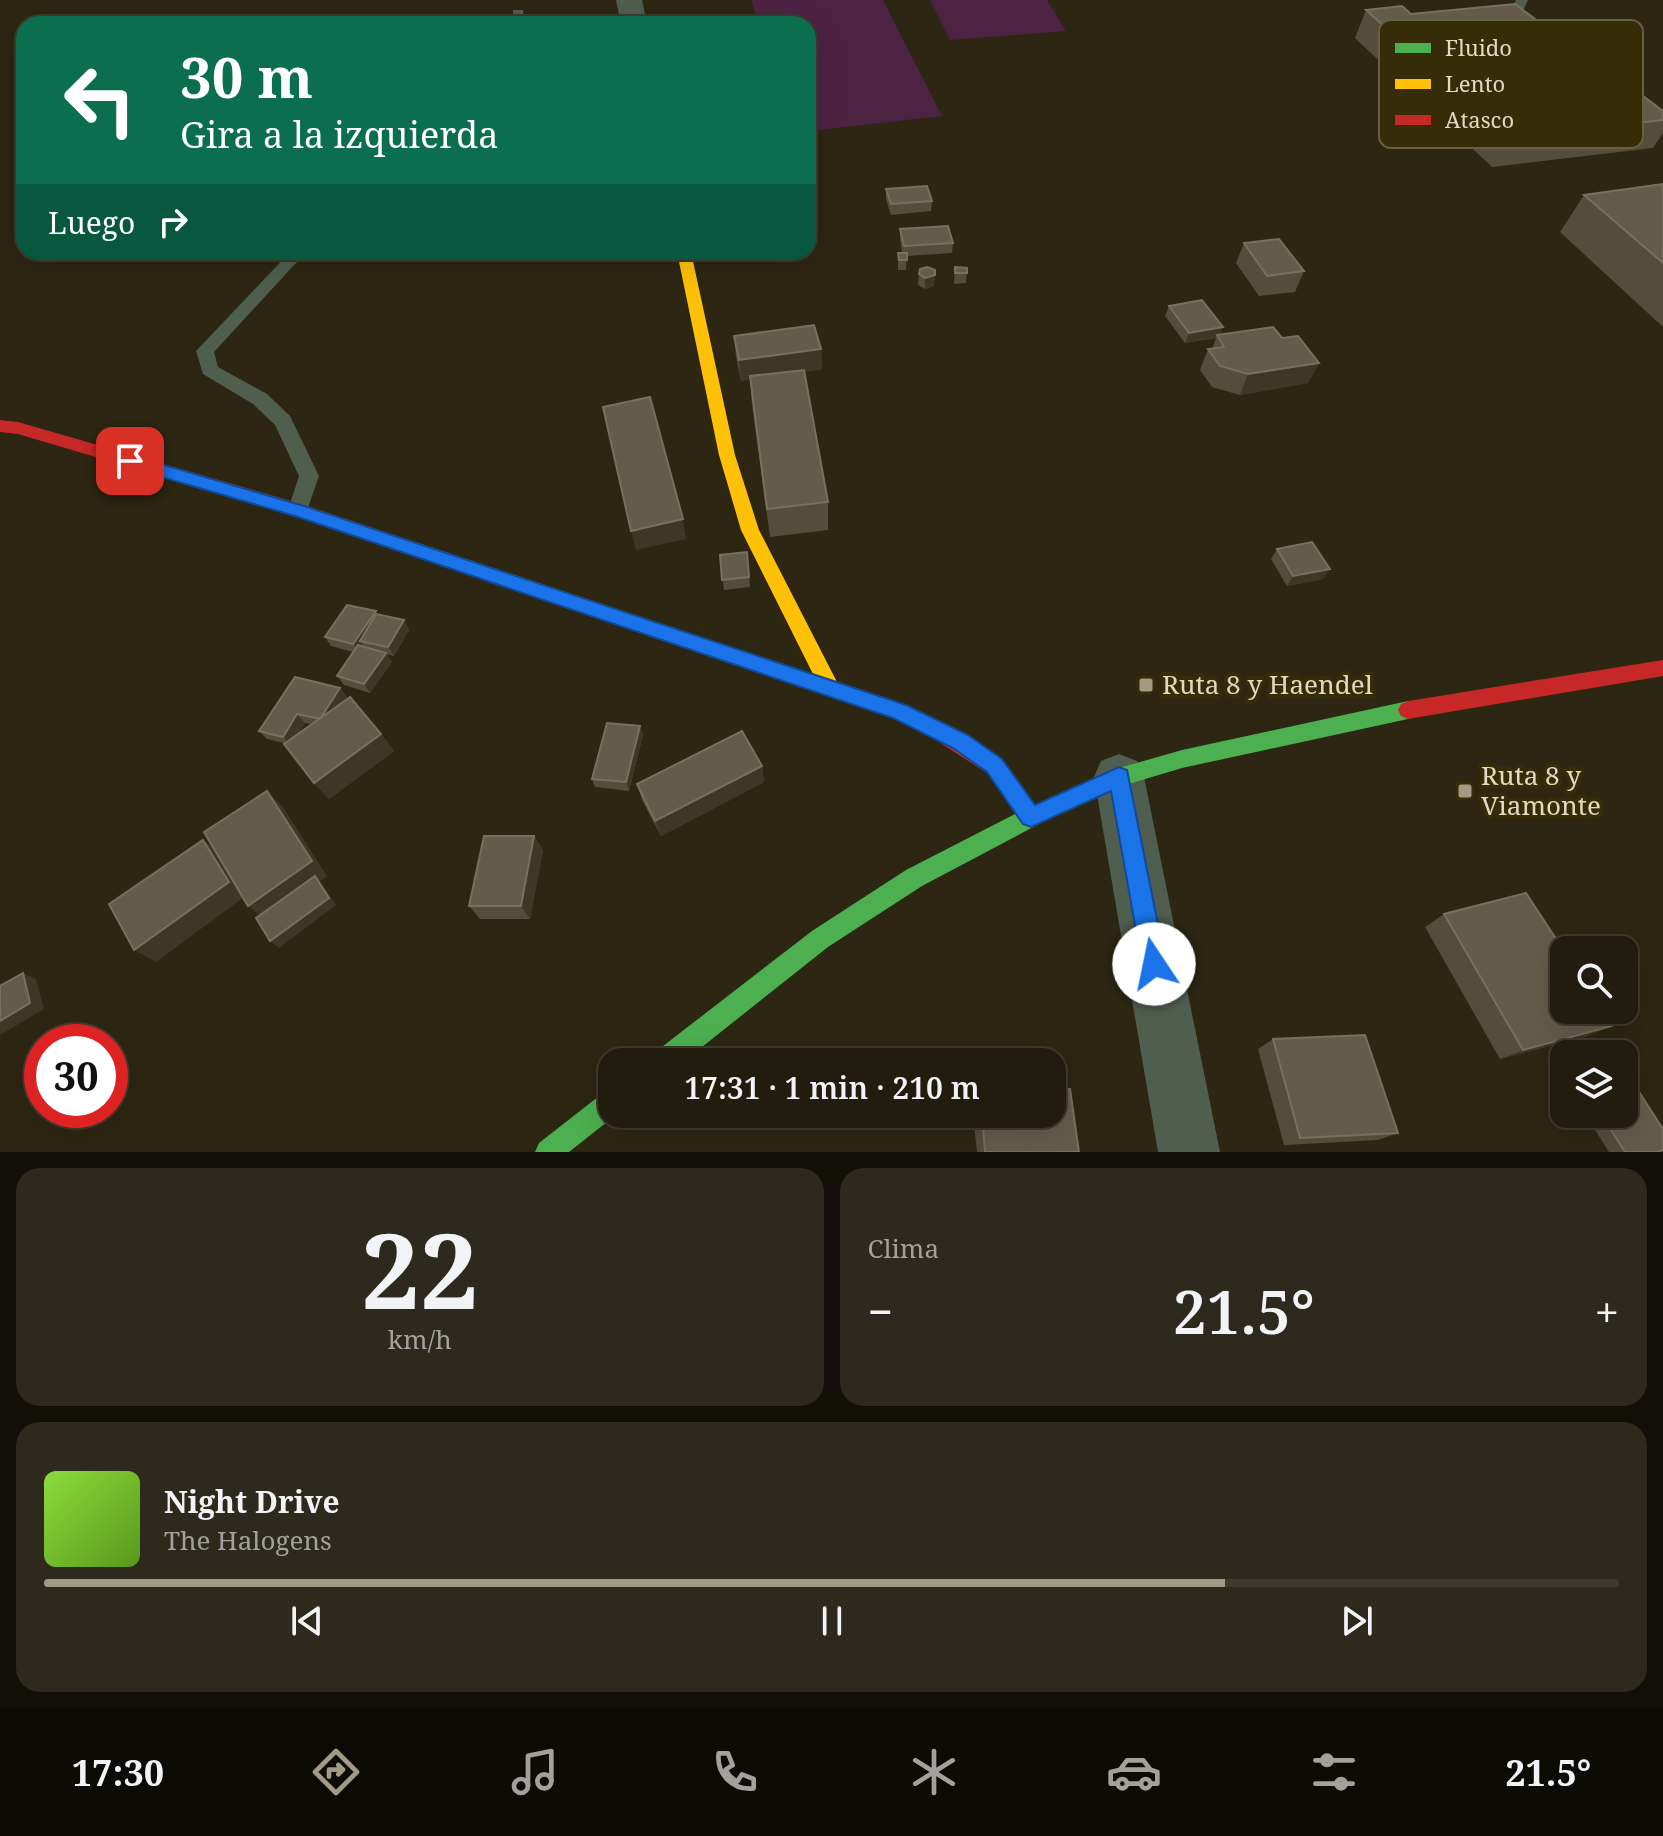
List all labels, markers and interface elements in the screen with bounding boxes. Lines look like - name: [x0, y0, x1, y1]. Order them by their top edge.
- legend: [1379, 20, 1643, 148]
- text: Fluido: [1445, 32, 1512, 62]
- text: 30 m: [180, 38, 313, 114]
- icon: left: [48, 48, 152, 152]
- text: Lento: [1445, 68, 1505, 98]
- text: Atasco: [1445, 104, 1514, 134]
- text: Gira a la izquierda: [180, 110, 499, 159]
- icon: right: [151, 200, 195, 244]
- text: Luego: [48, 202, 135, 243]
- pin: [96, 427, 164, 495]
- icon: arrive: [108, 439, 152, 483]
- place label: Ruta 8 y Haendel: [1162, 666, 1373, 702]
- marker: Ruta 8 y Haendel: [1137, 676, 1155, 694]
- place label: Ruta 8 y Viamonte: [1481, 757, 1601, 823]
- marker: Ruta 8 y Viamonte: [1456, 782, 1474, 800]
- position arrow: [1112, 922, 1196, 1006]
- map controls: [1550, 936, 1638, 1128]
- button: search: [1550, 936, 1638, 1024]
- speed limit sign: 30: [24, 1024, 128, 1128]
- button: layers: [1550, 1040, 1638, 1128]
- text: 17:31 · 1 min · 210 m: [684, 1067, 980, 1108]
- text: 22: [361, 1198, 479, 1339]
- text: Clima: [868, 1230, 939, 1266]
- text: 21.5°: [1173, 1270, 1315, 1352]
- text: −: [868, 1281, 893, 1341]
- text: +: [1594, 1281, 1619, 1341]
- text: km/h: [388, 1321, 452, 1357]
- text: Night Drive: [164, 1481, 340, 1522]
- text: The Halogens: [164, 1522, 332, 1558]
- icon: previous: [285, 1599, 329, 1643]
- icon: pause: [810, 1599, 854, 1643]
- icon: next: [1335, 1599, 1379, 1643]
- icon: directions: [308, 1744, 364, 1800]
- icon: music: [507, 1744, 563, 1800]
- icon: phone: [707, 1744, 763, 1800]
- icon: climate: [906, 1744, 962, 1800]
- icon: car: [1106, 1744, 1162, 1800]
- icon: filters: [1306, 1744, 1362, 1800]
- text: 17:30: [72, 1748, 164, 1797]
- text: 21.5°: [1505, 1748, 1591, 1797]

